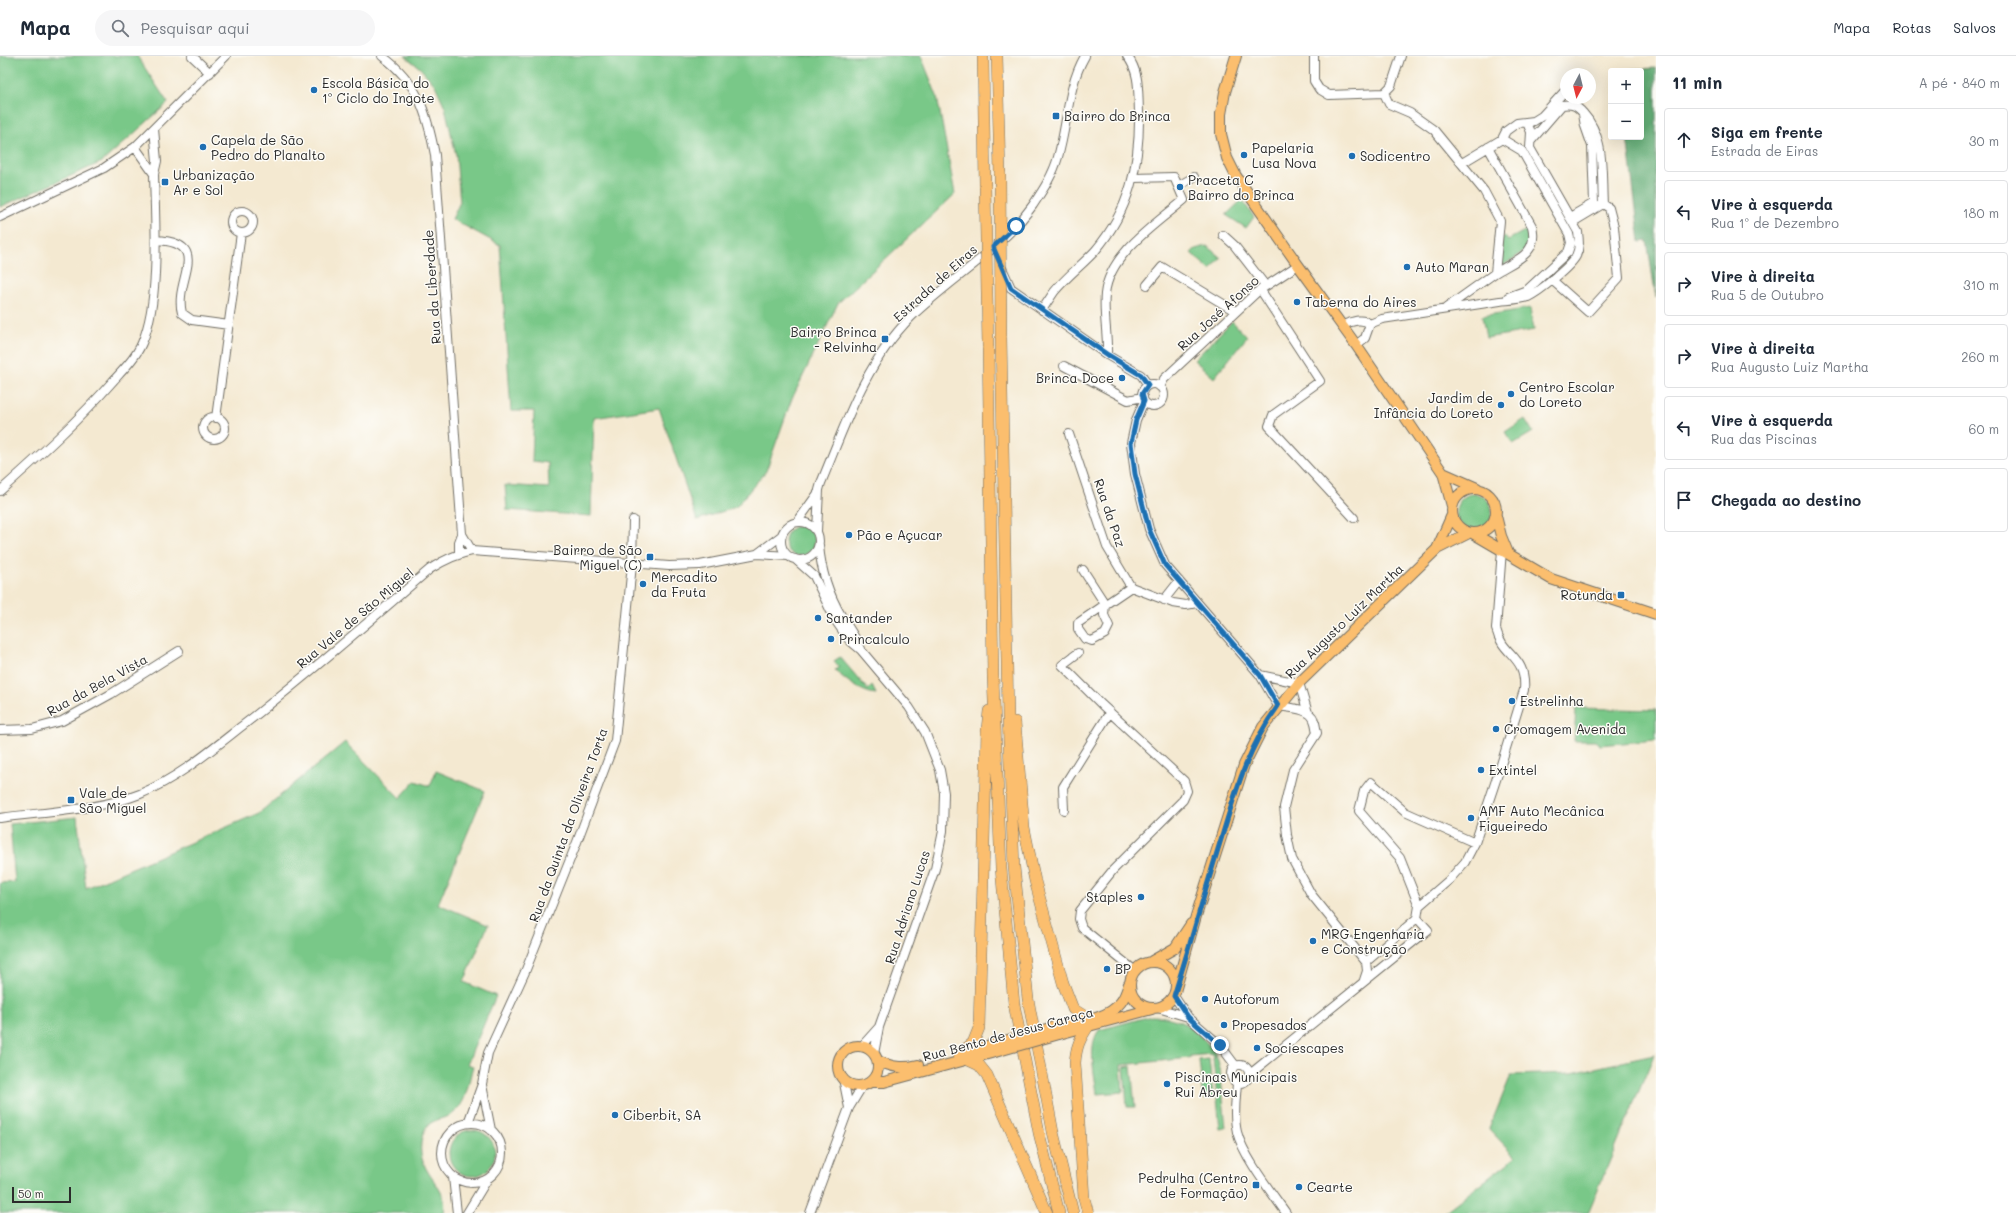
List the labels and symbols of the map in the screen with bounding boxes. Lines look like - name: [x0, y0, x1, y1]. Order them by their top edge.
- north arrow: [1560, 68, 1596, 104]
- place label: Escola Básica do 1º Ciclo do Ingote: [322, 74, 435, 106]
- marker: Escola Básica do 1º Ciclo do Ingote: [309, 85, 319, 95]
- place label: Bairro do Brinca: [1064, 107, 1171, 124]
- marker: Bairro do Brinca: [1051, 111, 1061, 121]
- place label: Capela de São Pedro do Planalto: [211, 131, 325, 163]
- place label: Papelaria Lusa Nova: [1252, 139, 1317, 171]
- marker: Capela de São Pedro do Planalto: [198, 142, 208, 152]
- place label: Sodicentro: [1360, 147, 1430, 164]
- marker: Papelaria Lusa Nova: [1239, 150, 1249, 160]
- marker: Sodicentro: [1347, 151, 1357, 161]
- place label: Urbanização Ar e Sol: [173, 166, 255, 198]
- place label: Praceta C Bairro do Brinca: [1188, 171, 1295, 203]
- marker: Urbanização Ar e Sol: [160, 177, 170, 187]
- marker: Praceta C Bairro do Brinca: [1175, 182, 1185, 192]
- route start: [1007, 217, 1025, 235]
- street label: Rua da Liberdade: [419, 229, 444, 345]
- street label: Estrada de Eiras: [889, 240, 980, 325]
- place label: Auto Maran: [1415, 258, 1489, 275]
- marker: Auto Maran: [1402, 262, 1412, 272]
- street label: Rua José Afonso: [1173, 271, 1262, 354]
- place label: Taberna do Aires: [1305, 293, 1417, 310]
- marker: Taberna do Aires: [1292, 297, 1302, 307]
- place label: Bairro Brinca - Relvinha: [790, 323, 877, 355]
- marker: Bairro Brinca - Relvinha: [880, 334, 890, 344]
- place label: Brinca Doce: [1036, 369, 1114, 386]
- marker: Brinca Doce: [1117, 373, 1127, 383]
- place label: Centro Escolar do Loreto: [1519, 378, 1615, 410]
- place label: Jardim de Infância do Loreto: [1374, 389, 1493, 421]
- marker: Centro Escolar do Loreto: [1506, 389, 1516, 399]
- marker: Jardim de Infância do Loreto: [1496, 400, 1506, 410]
- street label: Rua da Paz: [1091, 476, 1130, 549]
- place label: Pão e Açucar: [857, 526, 943, 543]
- marker: Pão e Açucar: [844, 530, 854, 540]
- place label: Bairro de São Miguel (C): [553, 541, 642, 573]
- marker: Bairro de São Miguel (C): [645, 552, 655, 562]
- street label: Rua Augusto Luiz Martha: [1281, 560, 1406, 682]
- street label: Rua Vale de São Miguel: [293, 564, 417, 672]
- place label: Mercadito da Fruta: [651, 568, 718, 600]
- marker: Mercadito da Fruta: [638, 579, 648, 589]
- place label: Rotunda: [1561, 586, 1613, 603]
- marker: Rotunda: [1616, 590, 1626, 600]
- place label: Santander: [826, 609, 892, 626]
- marker: Santander: [813, 613, 823, 623]
- place label: Princalculo: [839, 630, 910, 647]
- marker: Princalculo: [826, 634, 836, 644]
- street label: Rua da Bela Vista: [44, 650, 150, 719]
- place label: Estrelinha: [1520, 692, 1584, 709]
- marker: Estrelinha: [1507, 696, 1517, 706]
- place label: Cromagem Avenida: [1504, 720, 1626, 737]
- marker: Cromagem Avenida: [1491, 724, 1501, 734]
- street label: Rua da Quinta da Oliveira Torta: [524, 725, 611, 924]
- place label: Extintel: [1489, 761, 1537, 778]
- marker: Extintel: [1476, 765, 1486, 775]
- place label: Vale de São Miguel: [79, 784, 147, 816]
- marker: Vale de São Miguel: [66, 795, 76, 805]
- place label: AMF Auto Mecânica Figueiredo: [1479, 802, 1605, 834]
- marker: AMF Auto Mecânica Figueiredo: [1466, 813, 1476, 823]
- street label: Rua Adriano Lucas: [880, 848, 933, 966]
- place label: Staples: [1086, 888, 1133, 905]
- marker: Staples: [1136, 892, 1146, 902]
- place label: MRG Engenharia e Construção: [1321, 925, 1425, 957]
- marker: MRG Engenharia e Construção: [1308, 936, 1318, 946]
- place label: BP: [1115, 960, 1131, 977]
- marker: BP: [1102, 964, 1112, 974]
- place label: Autoforum: [1213, 990, 1279, 1007]
- marker: Autoforum: [1200, 994, 1210, 1004]
- street label: Rua Bento de Jesus Caraça: [921, 1003, 1095, 1064]
- place label: Propesados: [1232, 1016, 1307, 1033]
- marker: Propesados: [1219, 1020, 1229, 1030]
- route end: [1211, 1036, 1229, 1054]
- place label: Sociescapes: [1265, 1039, 1344, 1056]
- marker: Sociescapes: [1252, 1043, 1262, 1053]
- place label: Piscinas Municipais Rui Abreu: [1175, 1068, 1297, 1100]
- marker: Piscinas Municipais Rui Abreu: [1162, 1079, 1172, 1089]
- place label: Ciberbit, SA: [623, 1106, 701, 1123]
- marker: Ciberbit, SA: [610, 1110, 620, 1120]
- place label: Pedrulha (Centro de Formação): [1138, 1169, 1248, 1201]
- place label: Cearte: [1307, 1178, 1353, 1195]
- marker: Pedrulha (Centro de Formação): [1251, 1180, 1261, 1190]
- marker: Cearte: [1294, 1182, 1304, 1192]
- scale bar: [12, 1185, 71, 1204]

